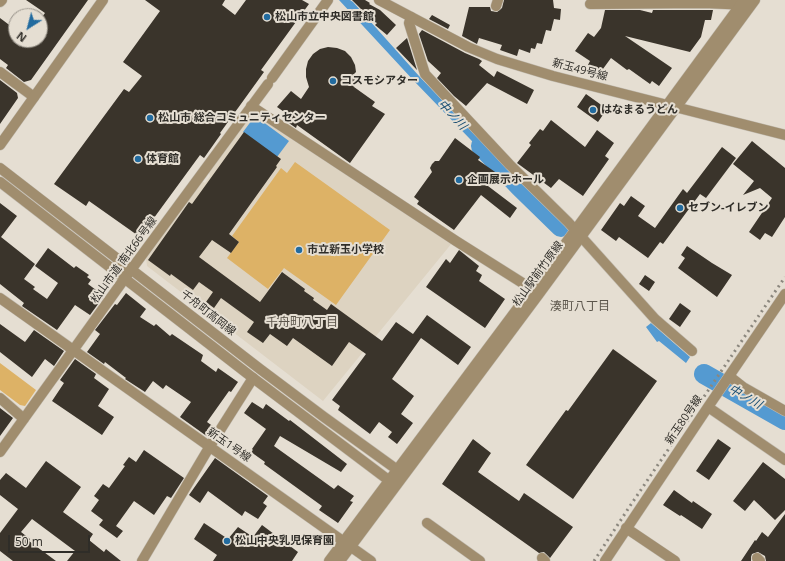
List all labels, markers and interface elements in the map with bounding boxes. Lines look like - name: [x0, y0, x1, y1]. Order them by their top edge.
- north arrow: [8, 8, 48, 48]
- place label: 松山市立中央図書館: [275, 10, 374, 24]
- marker: 松山市立中央図書館: [262, 12, 272, 22]
- text: N: [13, 29, 29, 46]
- street label: 新玉49号線: [551, 56, 609, 84]
- place label: コスモシアター: [341, 74, 418, 88]
- marker: コスモシアター: [328, 76, 338, 86]
- water label: 中ノ川: [434, 97, 470, 133]
- place label: はなまるうどん: [601, 103, 678, 117]
- marker: はなまるうどん: [588, 105, 598, 115]
- place label: 松山市 総合コミュニティセンター: [158, 111, 326, 125]
- marker: 松山市 総合コミュニティセンター: [145, 113, 155, 123]
- place label: 体育館: [146, 152, 179, 166]
- marker: 体育館: [133, 154, 143, 164]
- place label: 企画展示ホール: [467, 173, 544, 187]
- marker: 企画展示ホール: [454, 175, 464, 185]
- place label: セブン-イレブン: [688, 201, 769, 215]
- marker: セブン-イレブン: [675, 203, 685, 213]
- street label: 松山市道 南北66号線: [88, 214, 160, 306]
- street label: 松山駅前竹原線: [510, 239, 566, 309]
- place label: 市立新玉小学校: [307, 243, 384, 257]
- marker: 市立新玉小学校: [294, 245, 304, 255]
- street label: 千舟町高岡線: [178, 287, 238, 339]
- district label: 湊町八丁目: [550, 300, 610, 314]
- district label: 千舟町八丁目: [266, 316, 338, 330]
- water label: 中ノ川: [726, 382, 764, 412]
- street label: 新玉80号線: [663, 393, 705, 447]
- street label: 新玉1号線: [205, 425, 253, 465]
- scale bar: [10, 527, 92, 553]
- text: 50 m: [15, 533, 43, 550]
- place label: 松山中央乳児保育園: [235, 534, 334, 548]
- marker: 松山中央乳児保育園: [222, 536, 232, 546]

